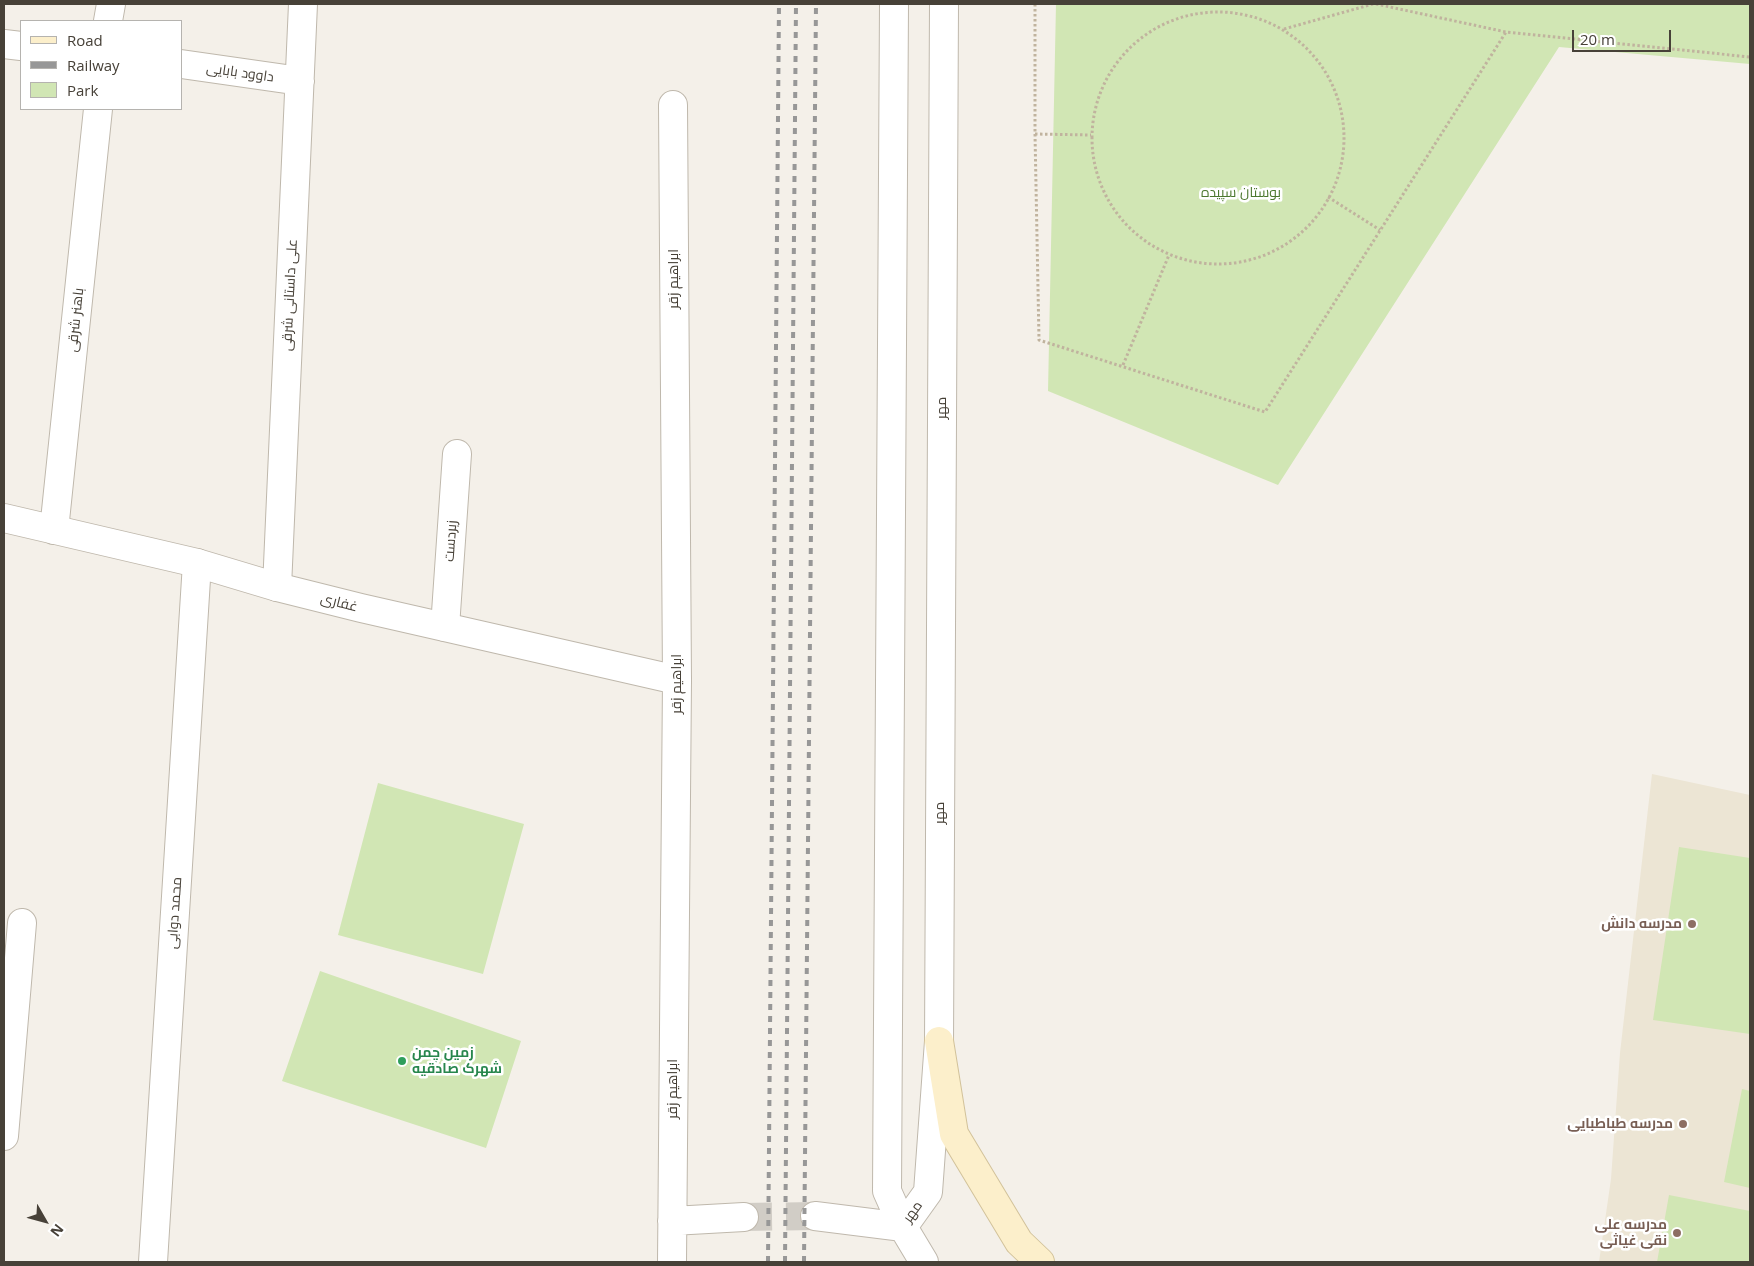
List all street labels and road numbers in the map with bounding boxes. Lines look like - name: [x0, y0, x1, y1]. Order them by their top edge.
- street label: داوود بابایی: [205, 60, 275, 86]
- street label: علی داستانی شرقی: [279, 238, 301, 352]
- street label: ابراهیم زقر: [666, 249, 682, 309]
- street label: باهنر شرقی: [64, 287, 88, 353]
- street label: مهر: [934, 397, 950, 419]
- street label: زبردست: [441, 520, 461, 562]
- street label: غفاری: [319, 590, 359, 616]
- street label: ابراهیم زقر: [669, 654, 685, 714]
- street label: مهر: [932, 802, 948, 824]
- street label: محمد دوابی: [164, 876, 186, 950]
- street label: ابراهیم زقر: [665, 1059, 681, 1119]
- street label: مهر: [900, 1198, 926, 1226]

